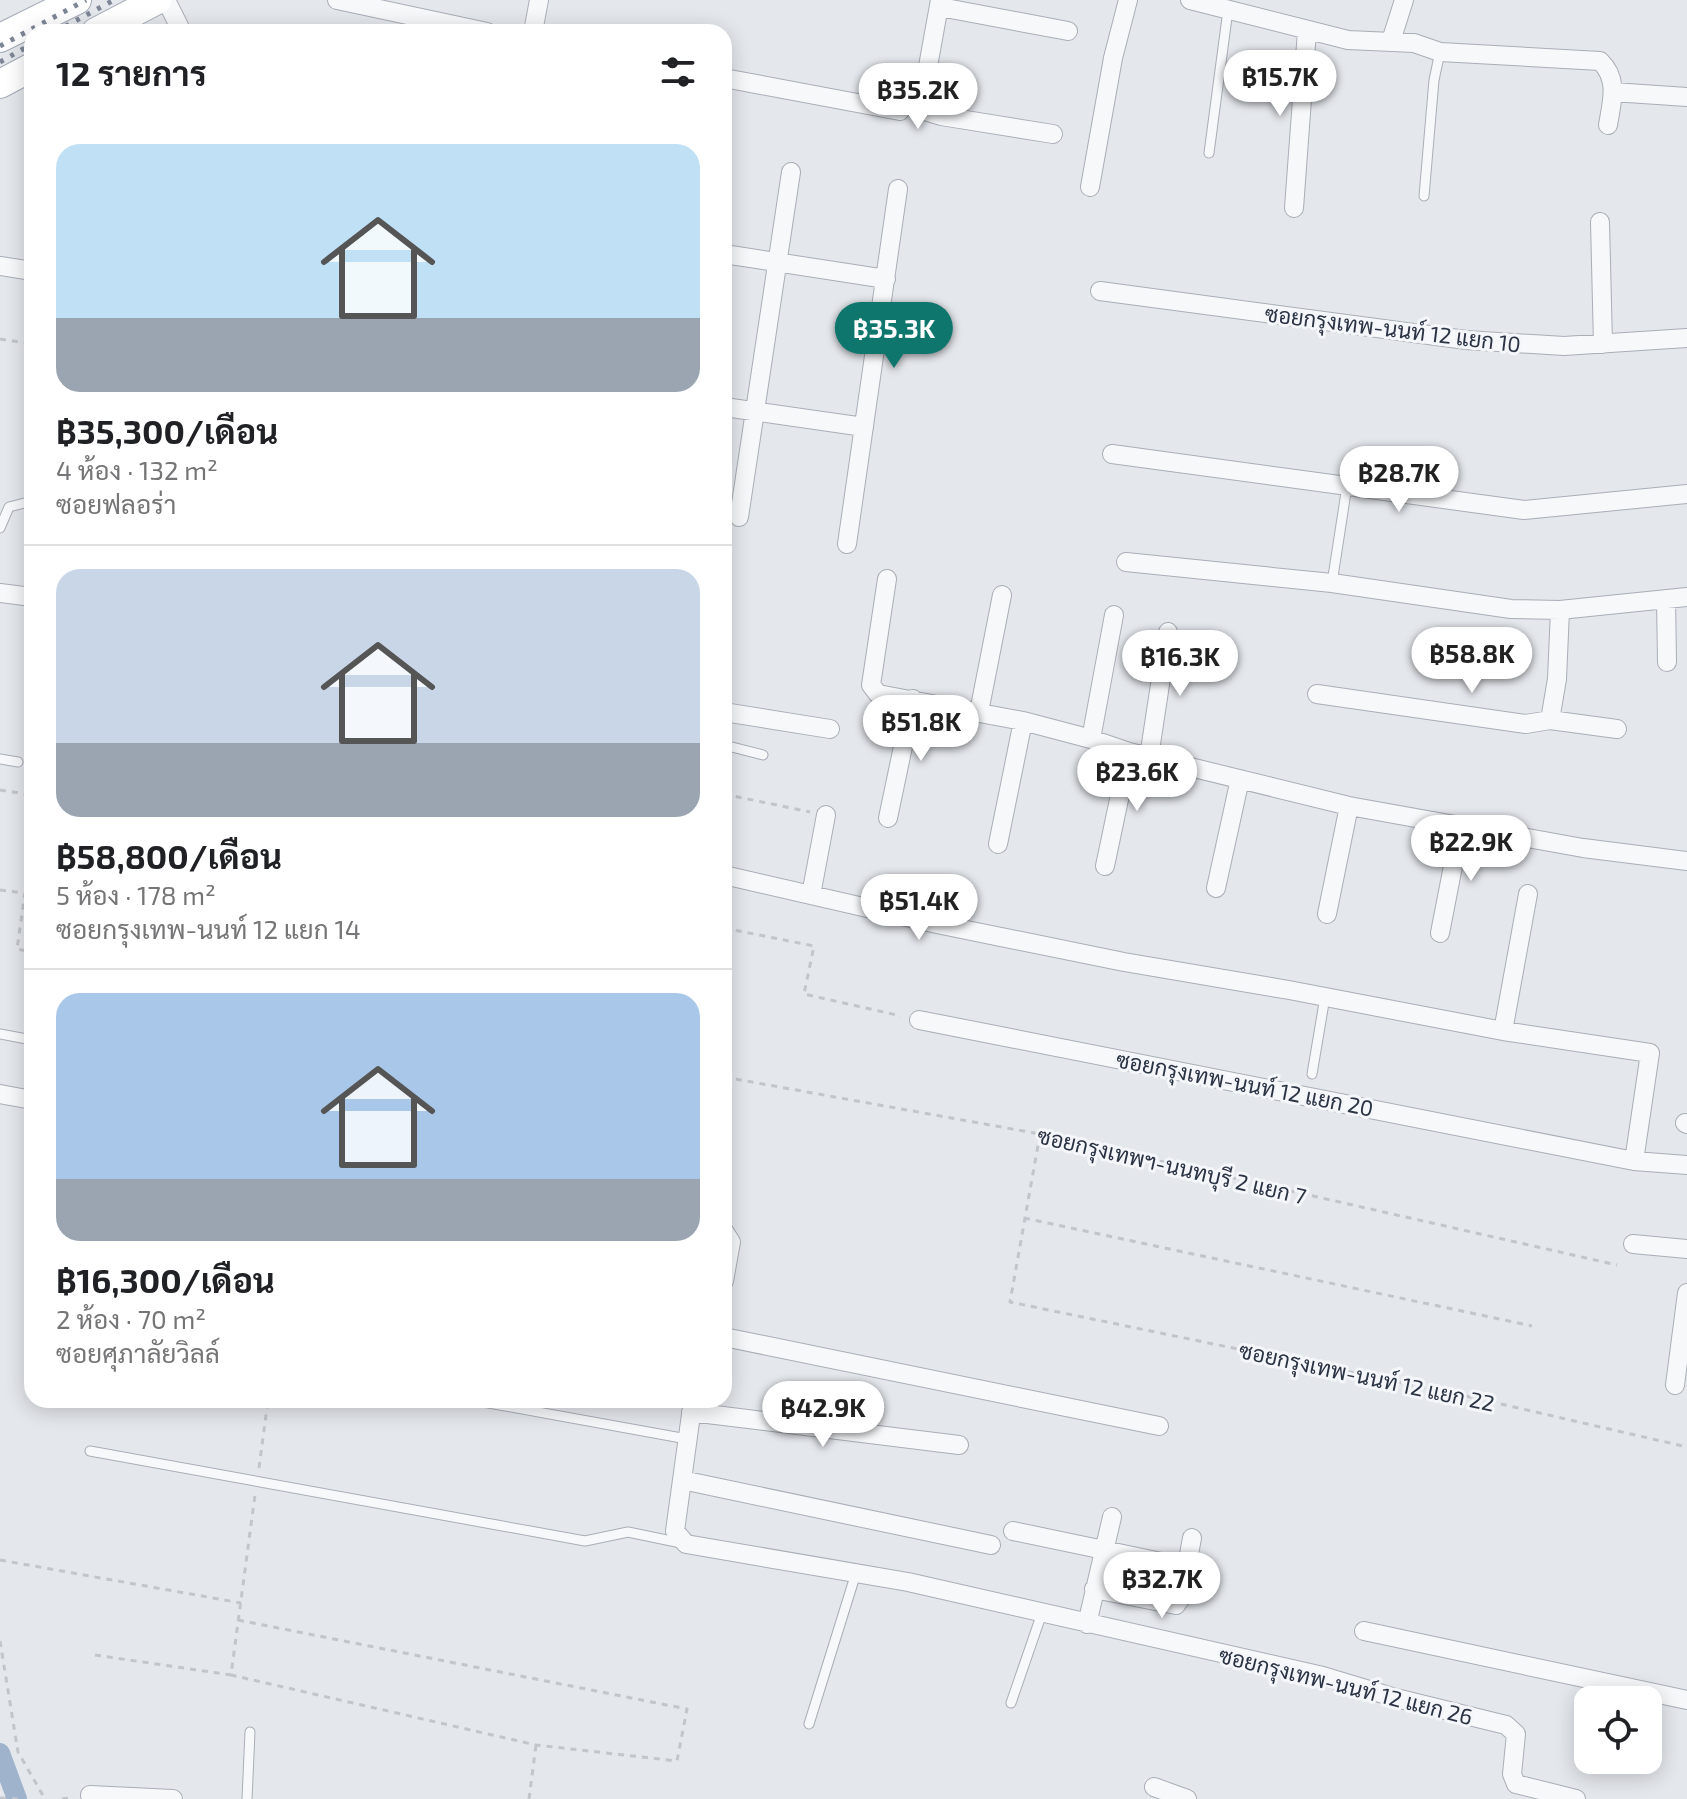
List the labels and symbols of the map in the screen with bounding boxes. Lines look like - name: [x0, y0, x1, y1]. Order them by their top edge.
- pin: ฿15.7K: [1215, 50, 1345, 118]
- pin: ฿35.2K: [853, 63, 983, 131]
- street label: ซอยกรุงเทพ-นนท์ 12 แยก 10: [1263, 299, 1522, 361]
- pin: ฿35.3K: [829, 302, 959, 370]
- pin: ฿28.7K: [1334, 446, 1464, 514]
- pin: ฿58.8K: [1407, 627, 1537, 695]
- pin: ฿16.3K: [1115, 630, 1245, 698]
- pin: ฿51.8K: [856, 695, 986, 763]
- pin: ฿23.6K: [1072, 745, 1202, 813]
- pin: ฿22.9K: [1406, 815, 1536, 883]
- pin: ฿51.4K: [854, 874, 984, 942]
- street label: ซอยกรุงเทพ-นนท์ 12 แยก 20: [1114, 1045, 1376, 1125]
- street label: ซอยกรุงเทพฯ-นนทบุรี 2 แยก 7: [1034, 1121, 1309, 1212]
- street label: ซอยกรุงเทพ-นนท์ 12 แยก 22: [1236, 1336, 1497, 1420]
- pin: ฿42.9K: [758, 1381, 888, 1449]
- pin: ฿32.7K: [1097, 1552, 1227, 1620]
- street label: ซอยกรุงเทพ-นนท์ 12 แยก 26: [1215, 1641, 1476, 1733]

